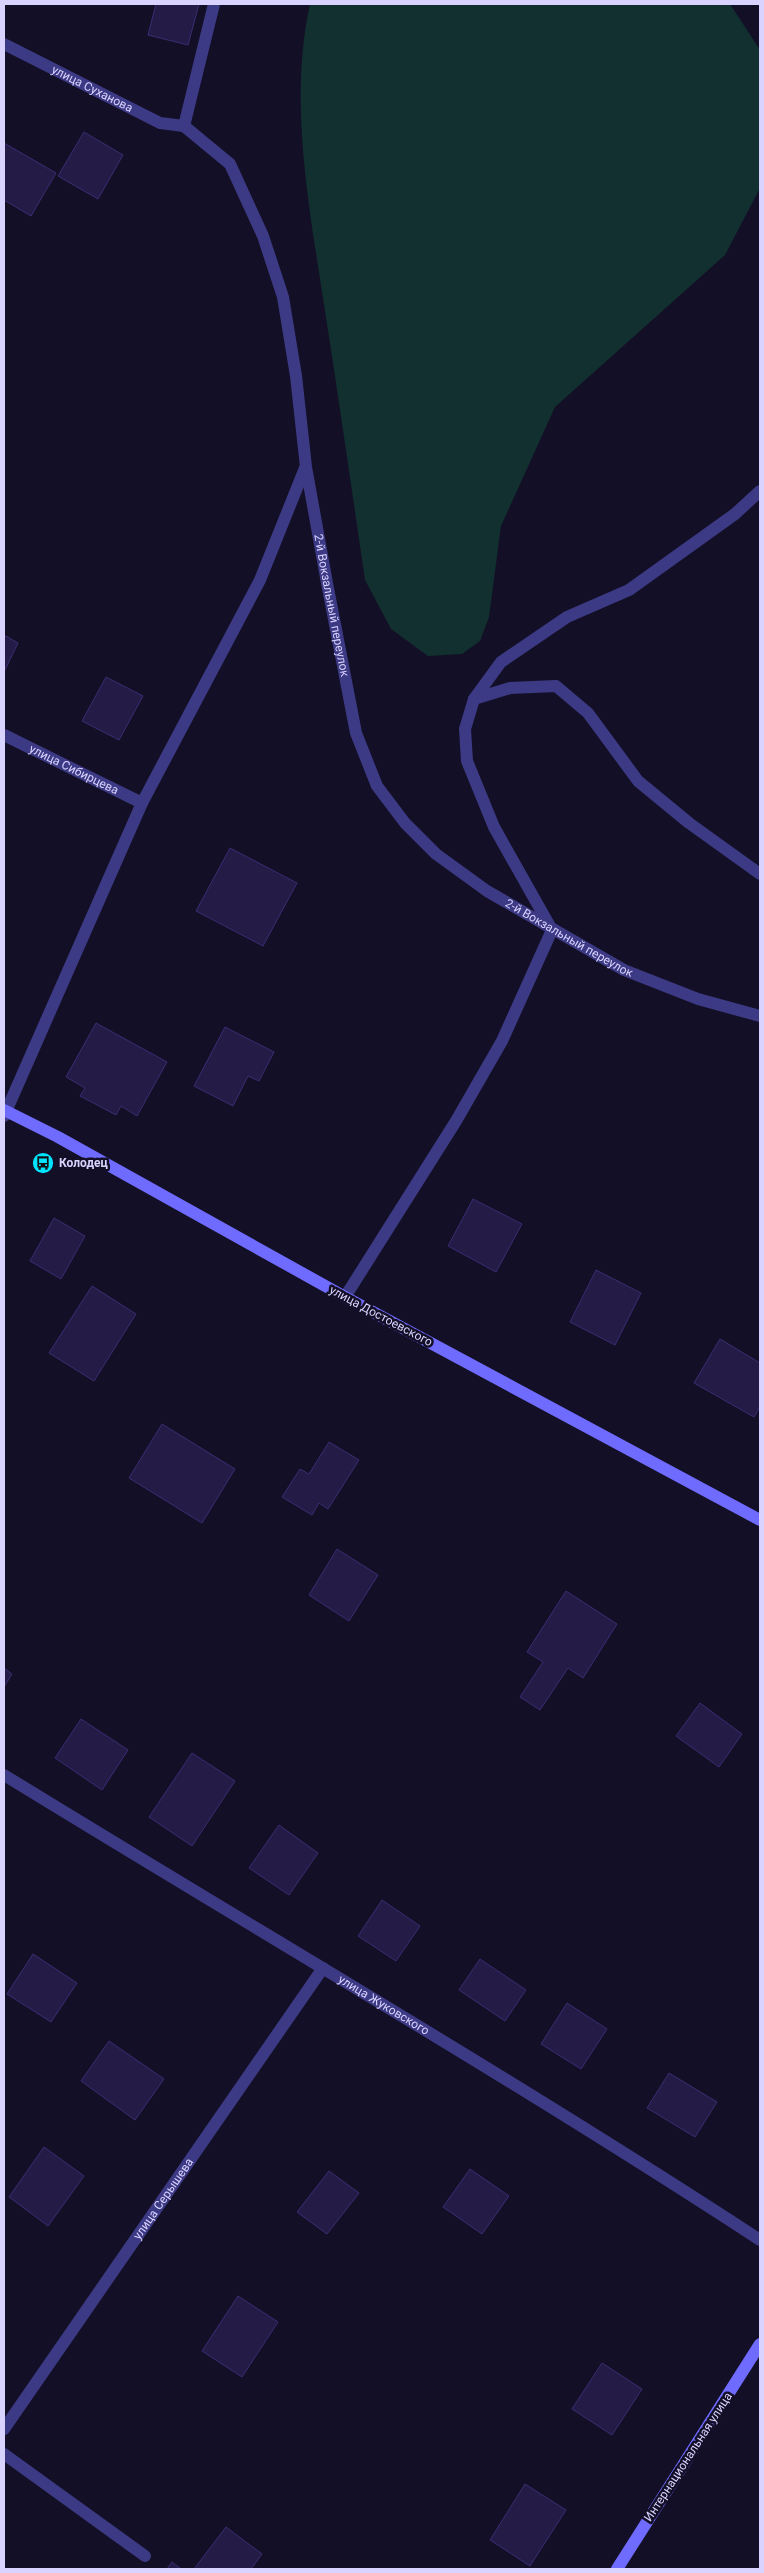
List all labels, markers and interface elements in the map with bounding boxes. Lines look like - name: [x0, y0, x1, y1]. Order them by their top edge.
- street label: улица Суханова: [49, 62, 135, 115]
- street label: 2-й Вокзальный переулок: [311, 533, 352, 678]
- street label: улица Сибирцева: [27, 742, 121, 797]
- street label: 2-й Вокзальный переулок: [503, 896, 636, 980]
- bus stop icon: Колодец: [31, 1151, 55, 1175]
- place label: Колодец: [59, 1156, 108, 1170]
- street label: улица Достоевского: [327, 1283, 435, 1349]
- street label: улица Жуковского: [336, 1972, 432, 2038]
- street label: улица Серышева: [130, 2155, 196, 2242]
- street label: Интернациональная улица: [641, 2390, 735, 2524]

